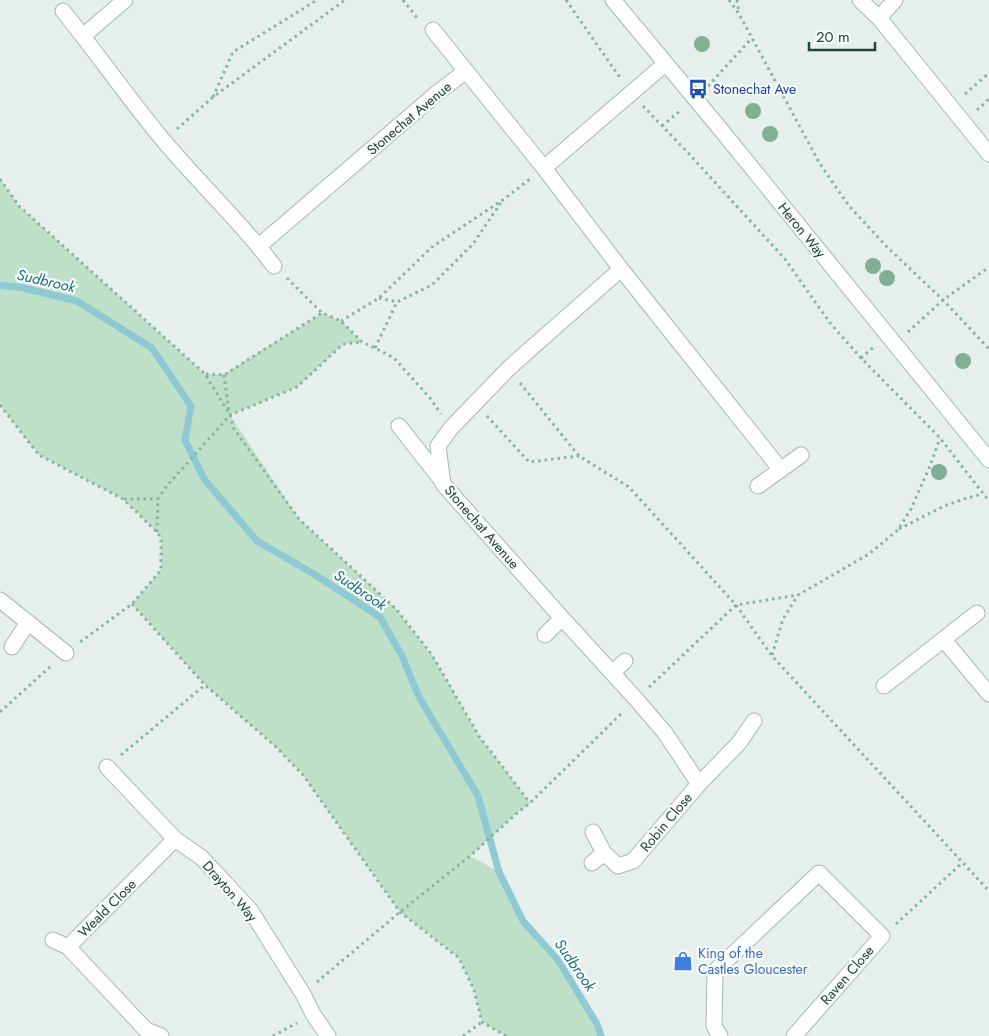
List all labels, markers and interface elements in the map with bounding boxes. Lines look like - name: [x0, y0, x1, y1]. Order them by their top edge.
- scale bar: [809, 20, 875, 52]
- text: 20 m: [816, 26, 850, 48]
- street label: Stonechat Avenue: [362, 77, 456, 159]
- bus stop icon: Stonechat Ave: [687, 78, 709, 100]
- place label: Stonechat Ave: [713, 79, 796, 99]
- street label: Heron Way: [773, 198, 831, 263]
- water label: Sudbrook: [15, 264, 78, 299]
- street label: Stonechat Avenue: [440, 481, 524, 573]
- water label: Sudbrook: [329, 564, 391, 616]
- street label: Robin Close: [635, 788, 697, 856]
- street label: Drayton Way: [198, 856, 263, 926]
- street label: Weald Close: [73, 874, 141, 942]
- water label: Sudbrook: [549, 934, 601, 996]
- street label: Raven Close: [816, 941, 878, 1009]
- place label: King of the Castles Gloucester: [698, 943, 808, 979]
- shop icon: King of the Castles Gloucester: [672, 950, 694, 972]

